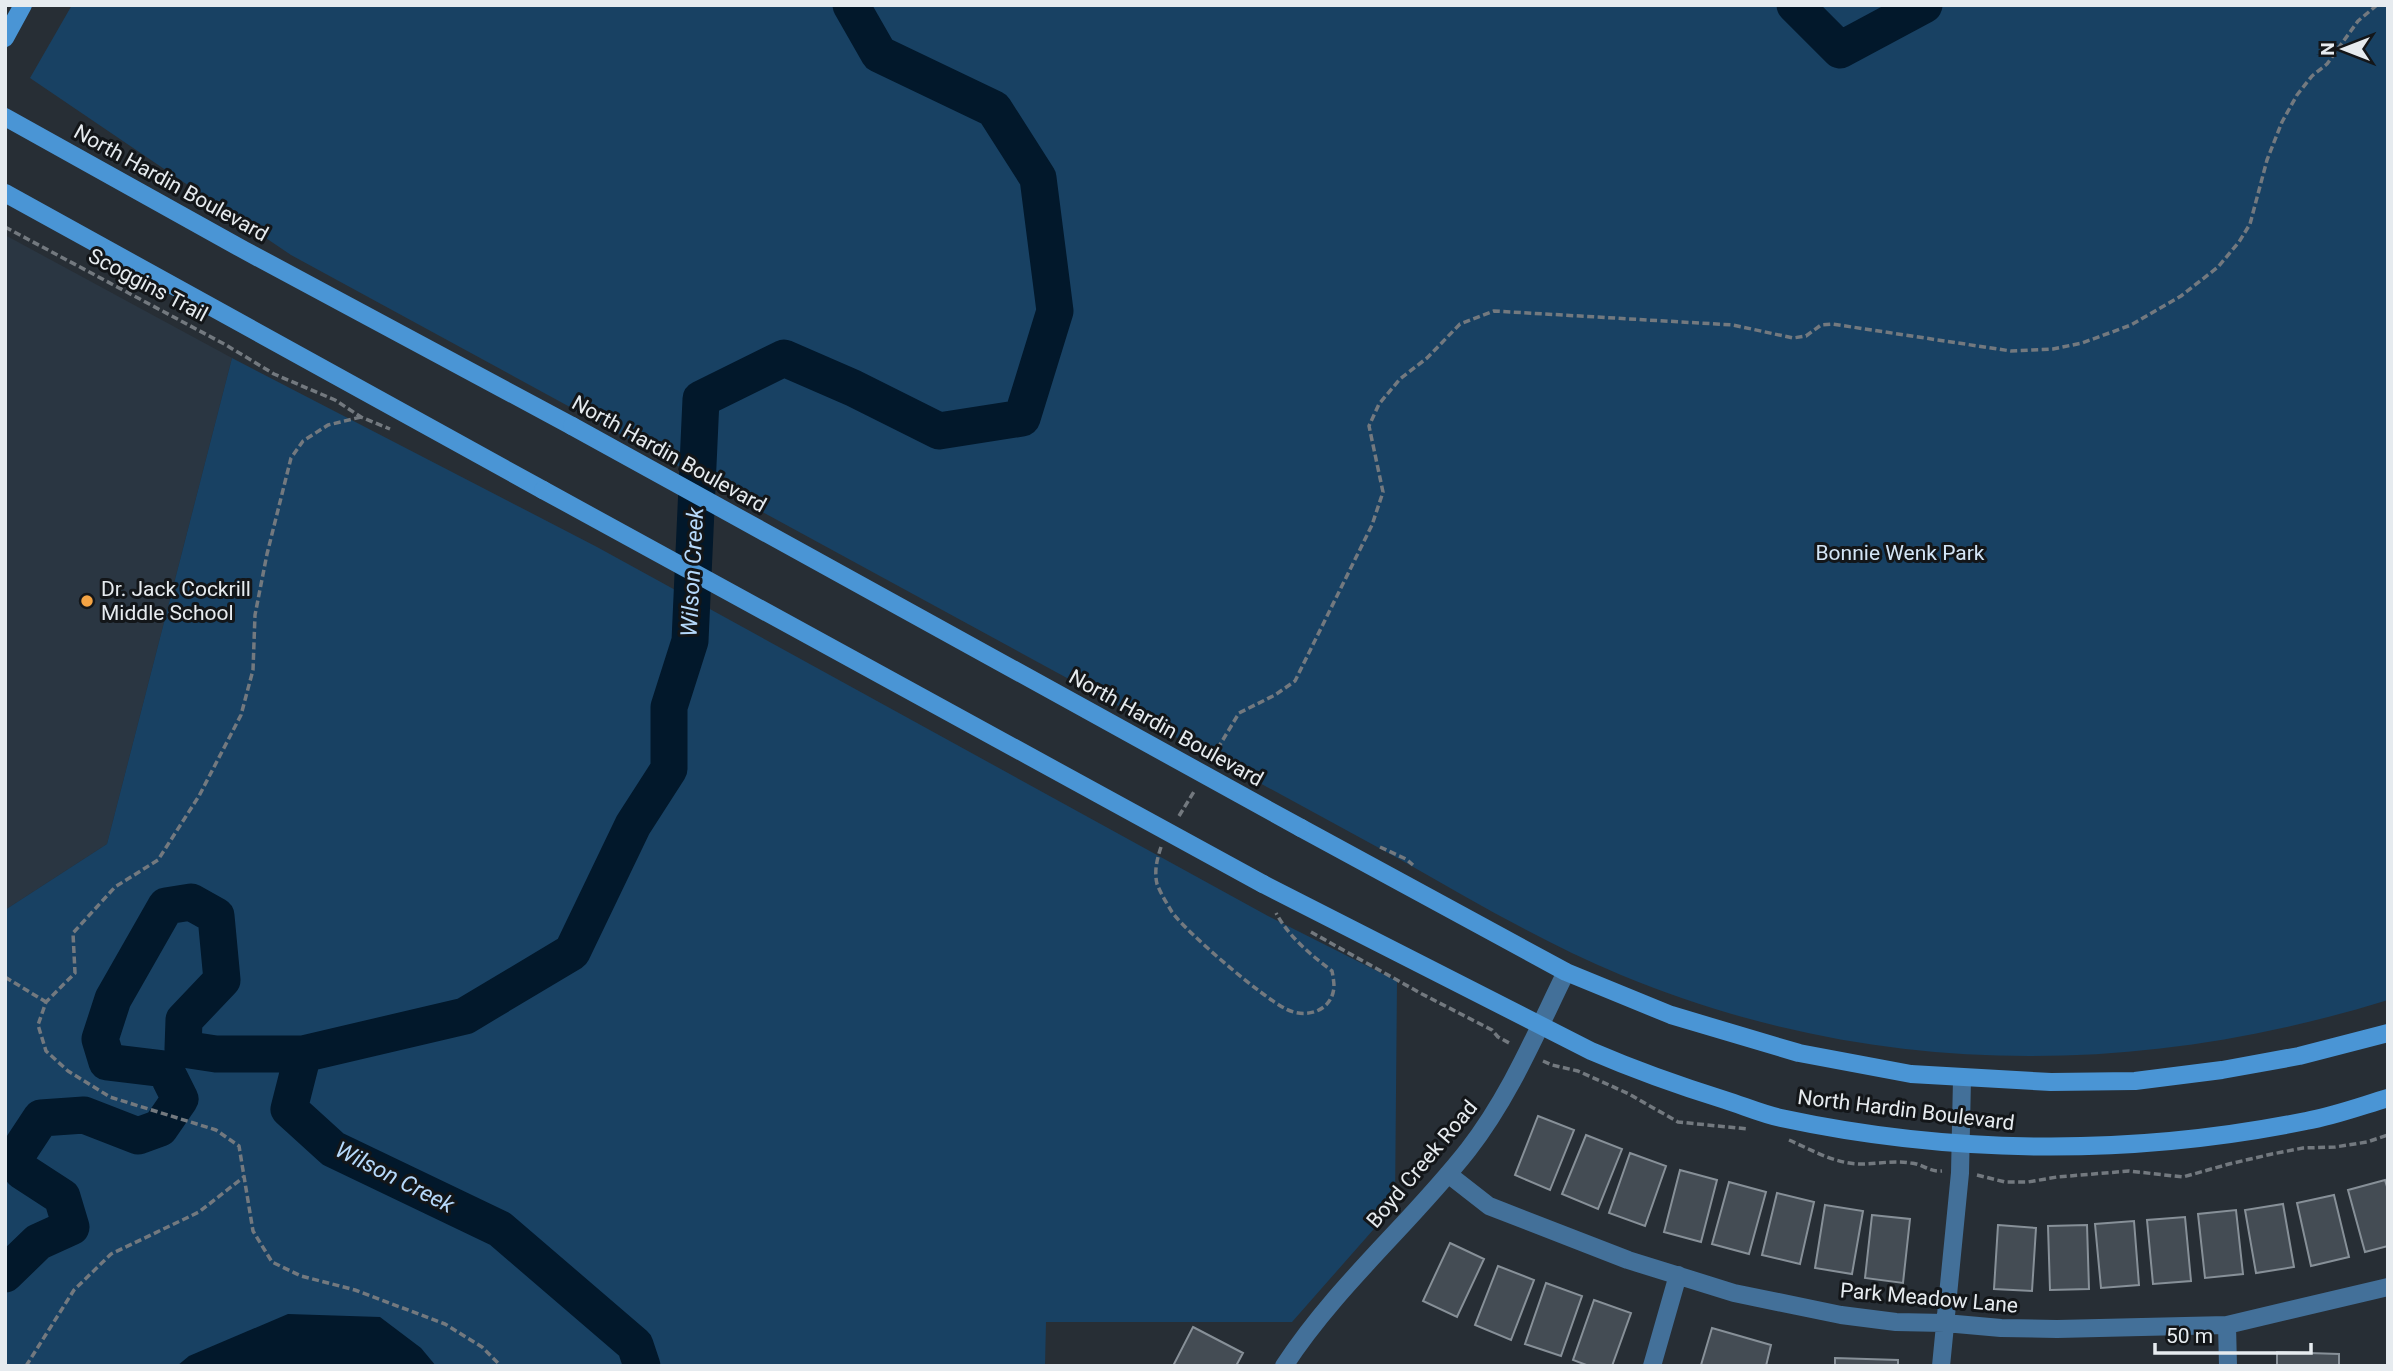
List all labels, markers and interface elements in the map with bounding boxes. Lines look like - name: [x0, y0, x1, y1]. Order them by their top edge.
- north arrow: [2309, 14, 2379, 84]
- text: N: [2316, 42, 2339, 56]
- street label: North Hardin Boulevard: [70, 120, 272, 246]
- street label: Scoggins Trail: [84, 244, 212, 326]
- street label: North Hardin Boulevard: [568, 391, 770, 517]
- water label: Wilson Creek: [676, 506, 709, 637]
- park label: Bonnie Wenk Park: [1816, 541, 1985, 565]
- place label: Dr. Jack Cockrill Middle School: [101, 577, 251, 625]
- marker: Dr. Jack Cockrill Middle School: [79, 593, 95, 609]
- street label: North Hardin Boulevard: [1065, 665, 1267, 791]
- street label: North Hardin Boulevard: [1796, 1085, 2016, 1135]
- street label: Boyd Creek Road: [1362, 1096, 1482, 1232]
- water label: Wilson Creek: [331, 1136, 459, 1219]
- street label: Park Meadow Lane: [1839, 1278, 2019, 1318]
- scale bar: [2155, 1312, 2311, 1356]
- text: 50 m: [2166, 1324, 2213, 1348]

